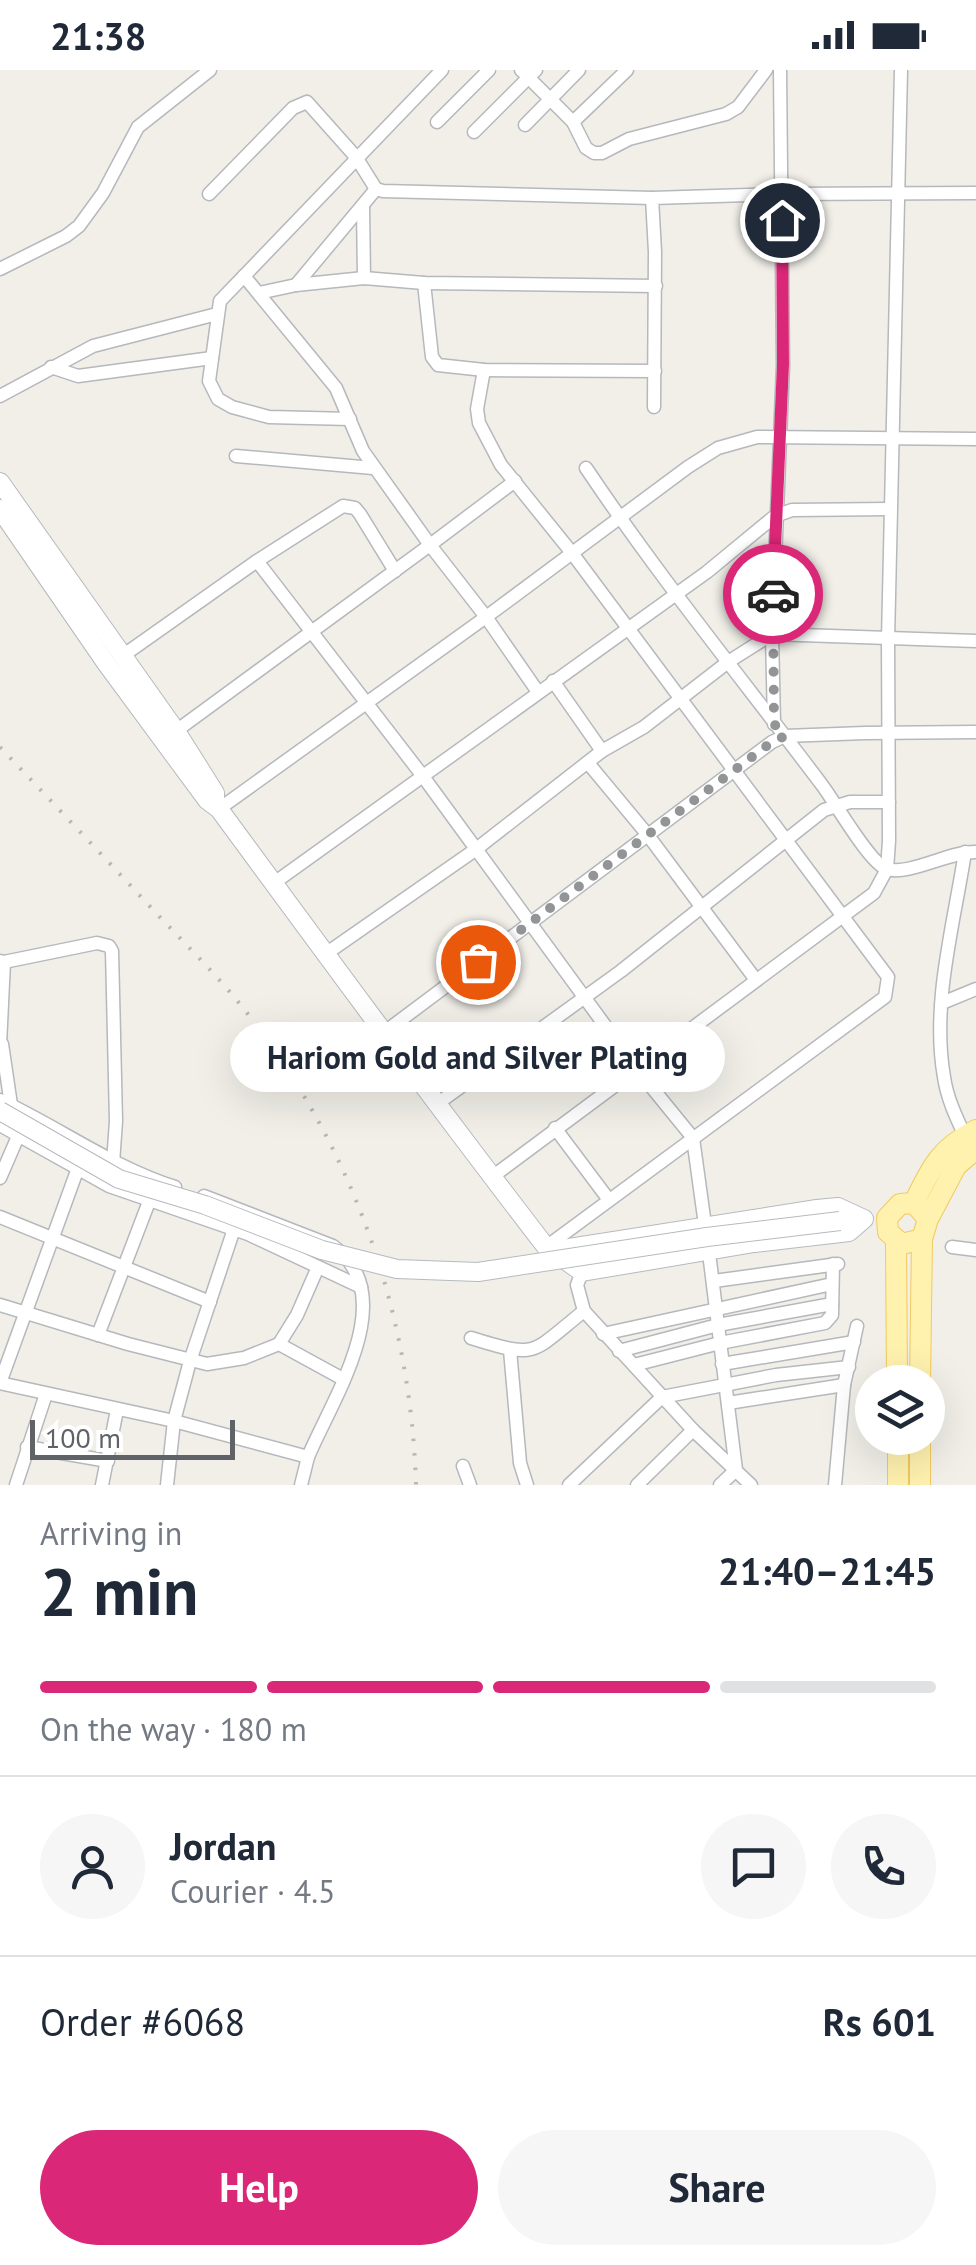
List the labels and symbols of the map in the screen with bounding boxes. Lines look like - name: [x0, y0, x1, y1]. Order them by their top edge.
- pin: [740, 178, 825, 263]
- courier: [723, 544, 823, 644]
- pin: [436, 920, 521, 1005]
- callout: Hariom Gold and Silver Plating: [230, 1022, 726, 1092]
- scale bar: [30, 1415, 235, 1460]

